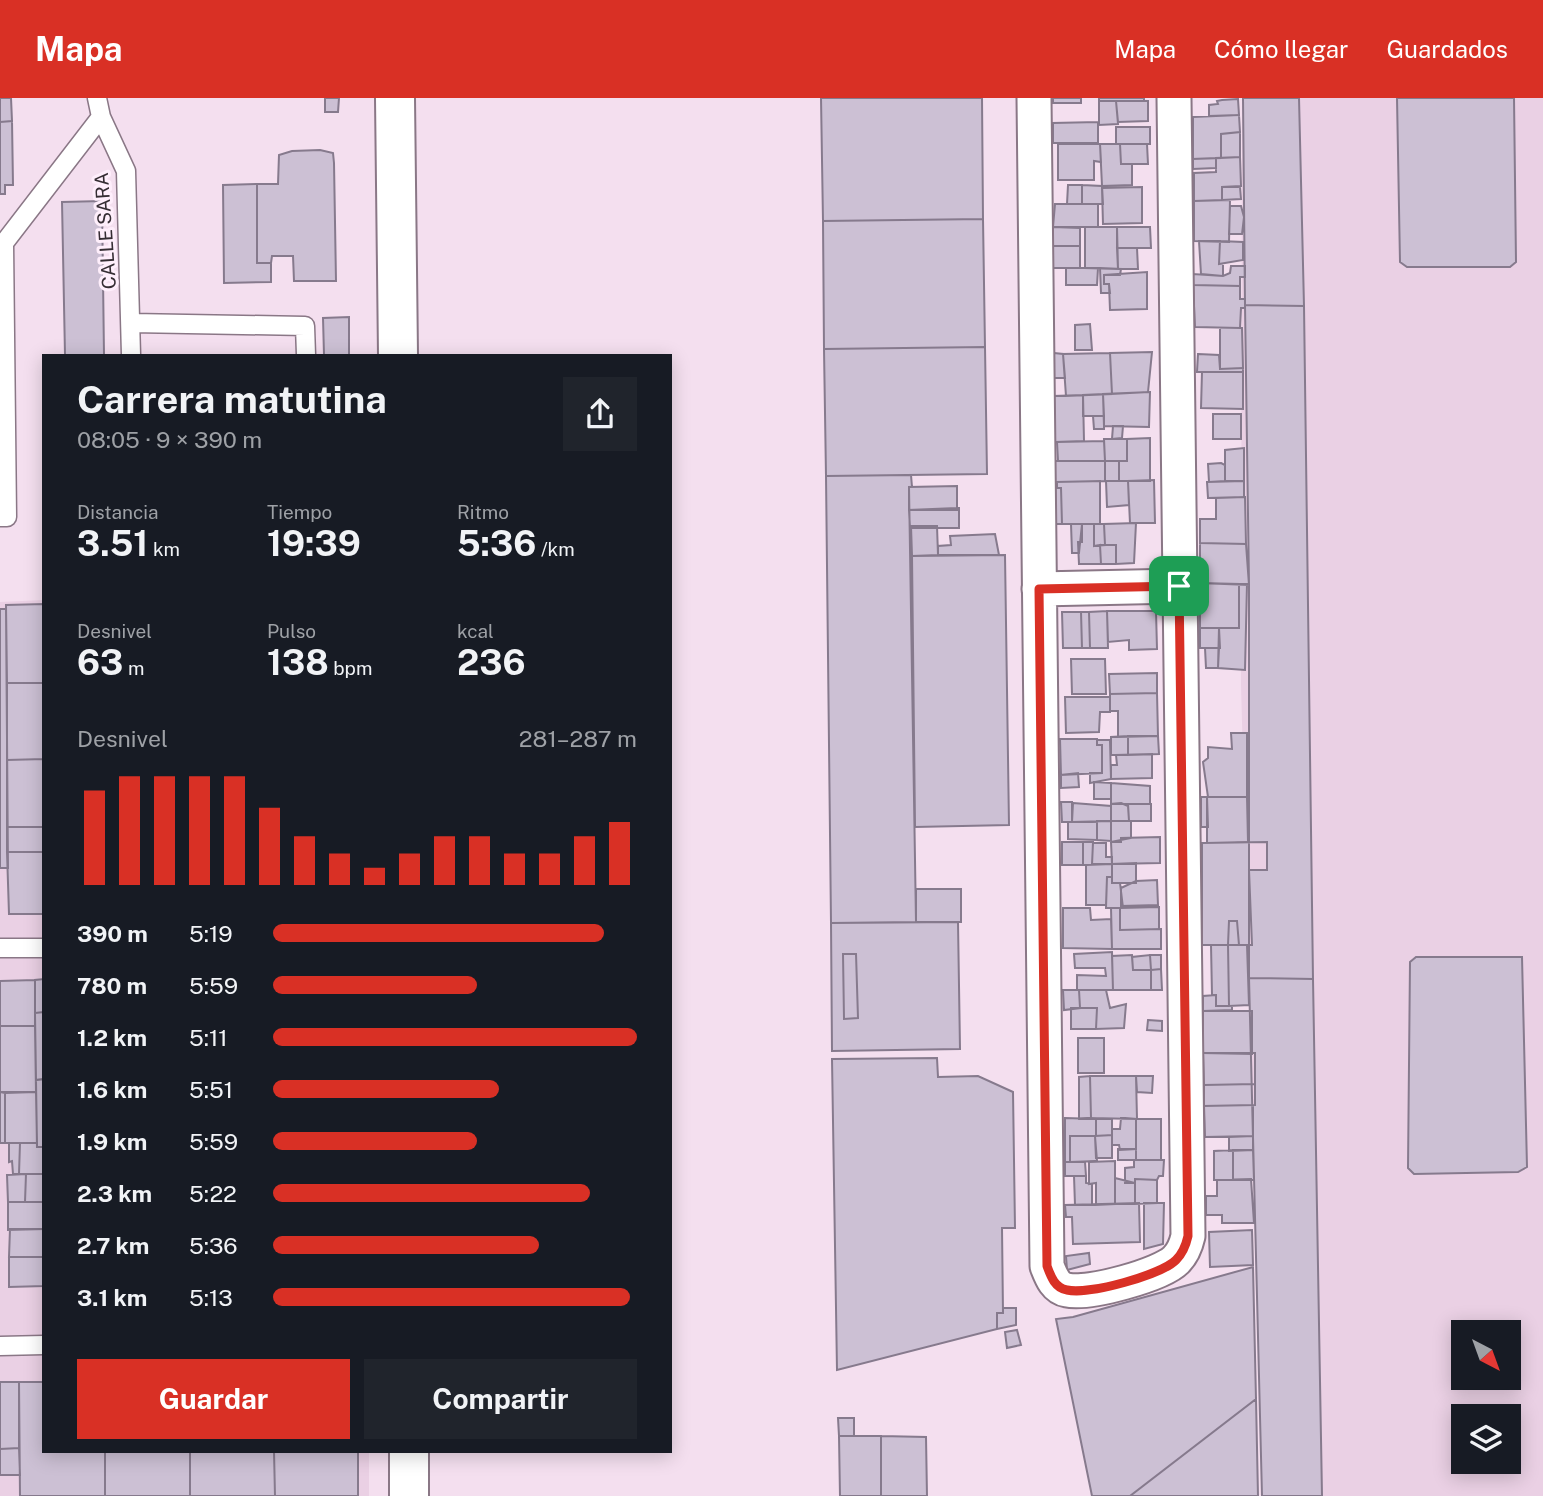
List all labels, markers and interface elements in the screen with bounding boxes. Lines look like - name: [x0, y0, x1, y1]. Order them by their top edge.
- text: Mapa: [35, 30, 123, 68]
- text: Mapa: [1114, 35, 1176, 63]
- text: Cómo llegar: [1214, 35, 1348, 63]
- text: Guardados: [1386, 35, 1508, 63]
- street label: CALLE SARA: [90, 172, 120, 290]
- text: Carrera matutina: [77, 377, 387, 422]
- button: share: [563, 377, 637, 451]
- text: 08:05 · 9 × 390 m: [77, 426, 262, 453]
- text: Distancia: [77, 501, 159, 523]
- text: Tiempo: [267, 501, 332, 523]
- text: Ritmo: [457, 501, 509, 523]
- text: 3.51: [77, 523, 148, 564]
- text: 19:39: [267, 523, 361, 564]
- text: 5:36: [457, 523, 536, 564]
- text: km: [148, 538, 180, 560]
- text: /km: [536, 538, 575, 560]
- pin: [1149, 556, 1209, 616]
- icon: arrive: [1160, 567, 1198, 605]
- text: Desnivel: [77, 620, 152, 642]
- text: Pulso: [267, 620, 316, 642]
- text: kcal: [457, 620, 494, 642]
- text: 63: [77, 642, 123, 683]
- text: 138: [267, 642, 329, 683]
- text: 236: [457, 642, 526, 683]
- text: m: [123, 657, 144, 679]
- text: bpm: [329, 657, 372, 679]
- text: Desnivel: [77, 725, 168, 752]
- text: 281–287 m: [519, 725, 637, 752]
- text: 390 m: [77, 920, 148, 947]
- text: 5:19: [189, 920, 233, 947]
- text: 780 m: [77, 972, 147, 999]
- text: 5:59: [189, 972, 238, 999]
- text: 1.2 km: [77, 1024, 147, 1051]
- text: 5:11: [189, 1024, 228, 1051]
- text: 1.6 km: [77, 1076, 147, 1103]
- text: 5:51: [189, 1076, 233, 1103]
- text: 1.9 km: [77, 1128, 147, 1155]
- text: 5:59: [189, 1128, 238, 1155]
- text: 2.3 km: [77, 1180, 152, 1207]
- text: 5:22: [189, 1180, 237, 1207]
- text: 2.7 km: [77, 1232, 149, 1259]
- text: 5:36: [189, 1232, 238, 1259]
- text: 3.1 km: [77, 1284, 147, 1311]
- text: 5:13: [189, 1284, 233, 1311]
- north arrow: [1451, 1320, 1521, 1390]
- map controls: [1451, 1320, 1521, 1474]
- button: Guardar: [77, 1359, 350, 1439]
- button: Compartir: [364, 1359, 637, 1439]
- button: layers: [1451, 1404, 1521, 1474]

